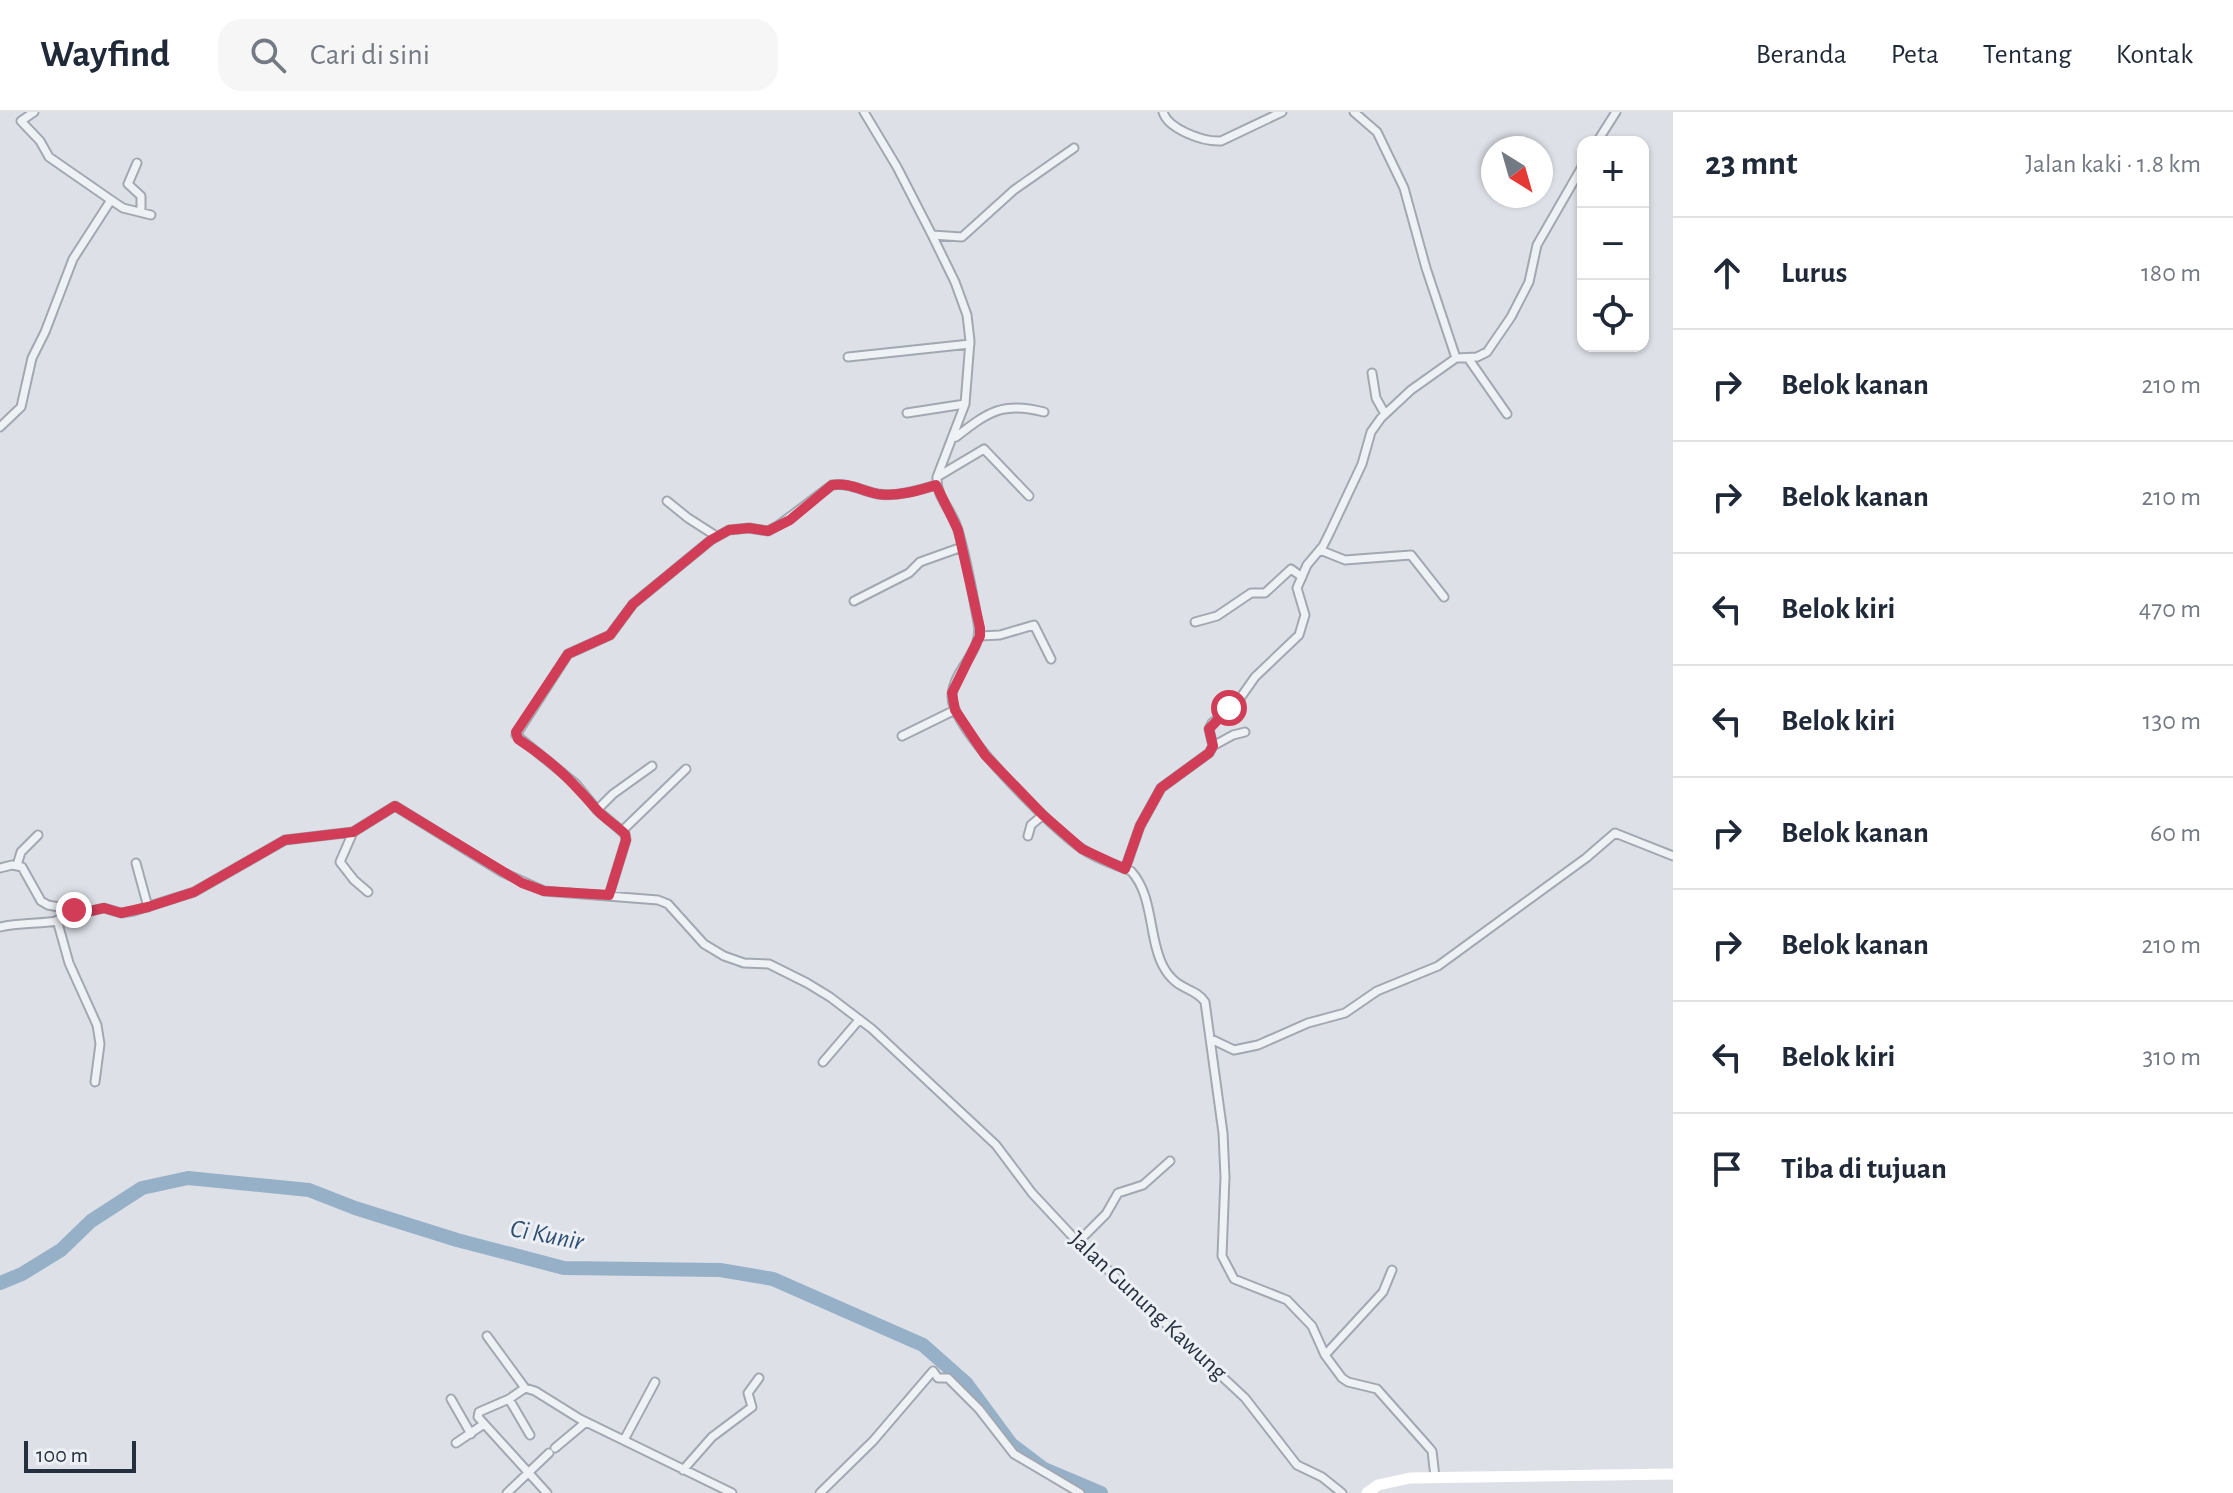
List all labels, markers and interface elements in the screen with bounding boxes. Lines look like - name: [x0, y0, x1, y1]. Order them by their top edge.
- search box: [218, 19, 778, 91]
- icon: search: [246, 33, 290, 77]
- text: Wayfind: [40, 36, 170, 74]
- text: Cari di sini: [310, 40, 430, 70]
- text: Beranda: [1756, 41, 1847, 69]
- text: Peta: [1891, 41, 1939, 69]
- text: Tentang: [1983, 41, 2072, 69]
- text: Kontak: [2116, 41, 2193, 69]
- north arrow: [1481, 136, 1553, 208]
- map controls: [1577, 136, 1649, 352]
- button: +: [1577, 136, 1649, 208]
- text: 23 mnt: [1705, 147, 1798, 181]
- text: Jalan kaki · 1.8 km: [2025, 151, 2201, 177]
- button: −: [1577, 208, 1649, 280]
- icon: ahead: [1705, 251, 1749, 295]
- text: Lurus: [1781, 258, 1847, 288]
- text: 180 m: [2141, 260, 2201, 286]
- button: locate: [1577, 280, 1649, 352]
- icon: right: [1705, 363, 1749, 407]
- text: Belok kanan: [1781, 370, 1929, 400]
- text: 210 m: [2141, 372, 2201, 398]
- icon: right: [1705, 475, 1749, 519]
- text: Belok kanan: [1781, 482, 1929, 512]
- text: 210 m: [2141, 484, 2201, 510]
- icon: left: [1705, 587, 1749, 631]
- text: Belok kiri: [1781, 594, 1895, 624]
- text: 470 m: [2139, 596, 2201, 622]
- route start: [1211, 690, 1247, 726]
- icon: left: [1705, 699, 1749, 743]
- text: Belok kiri: [1781, 706, 1895, 736]
- text: 130 m: [2143, 708, 2201, 734]
- icon: right: [1705, 811, 1749, 855]
- text: Belok kanan: [1781, 818, 1929, 848]
- text: 60 m: [2150, 820, 2201, 846]
- route end: [56, 892, 92, 928]
- icon: right: [1705, 923, 1749, 967]
- text: Belok kanan: [1781, 930, 1929, 960]
- text: 210 m: [2141, 932, 2201, 958]
- icon: left: [1705, 1035, 1749, 1079]
- text: Belok kiri: [1781, 1042, 1895, 1072]
- text: 310 m: [2143, 1044, 2201, 1070]
- icon: arrive: [1705, 1147, 1749, 1191]
- text: Tiba di tujuan: [1781, 1154, 1947, 1184]
- water label: Ci Kunir: [508, 1215, 587, 1255]
- street label: Jalan Gunung Kawung: [1065, 1227, 1232, 1385]
- scale bar: [24, 1437, 136, 1473]
- text: 100 m: [36, 1444, 88, 1466]

